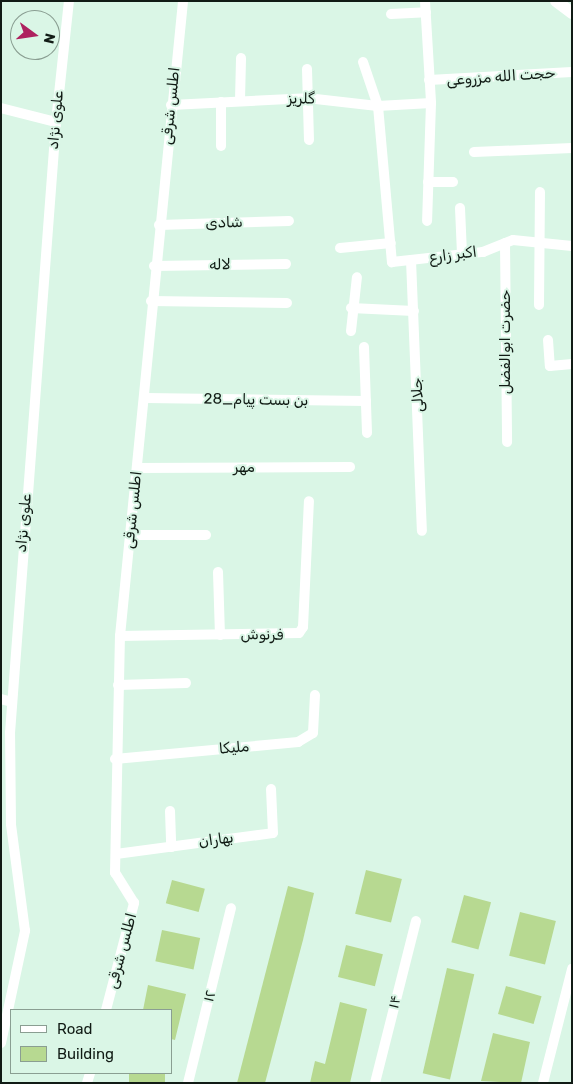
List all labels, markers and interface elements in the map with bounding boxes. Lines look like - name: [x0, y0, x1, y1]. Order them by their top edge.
- north arrow: [10, 10, 60, 60]
- text: N: [40, 32, 59, 45]
- street label: حجت الله مزروعی: [446, 64, 556, 90]
- street label: اطلس شرقی: [158, 66, 184, 146]
- street label: علوی نژاد: [44, 90, 68, 150]
- street label: گلریز: [287, 90, 315, 108]
- street label: شادی: [205, 213, 243, 233]
- street label: اکبر زارع: [428, 243, 478, 267]
- street label: لاله: [209, 256, 231, 274]
- street label: حضرت ابوالفضل: [497, 290, 515, 394]
- street label: جلالی: [408, 377, 428, 413]
- street label: بن بست پیام_28: [204, 390, 308, 410]
- street label: مهر: [233, 459, 255, 477]
- street label: اطلس شرقی: [120, 470, 146, 550]
- street label: علوی نژاد: [12, 493, 36, 553]
- street label: فرنوش: [240, 626, 284, 644]
- street label: ملیکا: [218, 738, 250, 758]
- street label: بهاران: [197, 829, 235, 851]
- street label: اطلس شرقی: [103, 911, 141, 991]
- street label: ۱۲: [200, 988, 220, 1004]
- street label: ۱۴: [385, 993, 405, 1011]
- legend: [10, 1009, 172, 1074]
- text: Road: [57, 1020, 93, 1038]
- text: Building: [57, 1045, 114, 1063]

